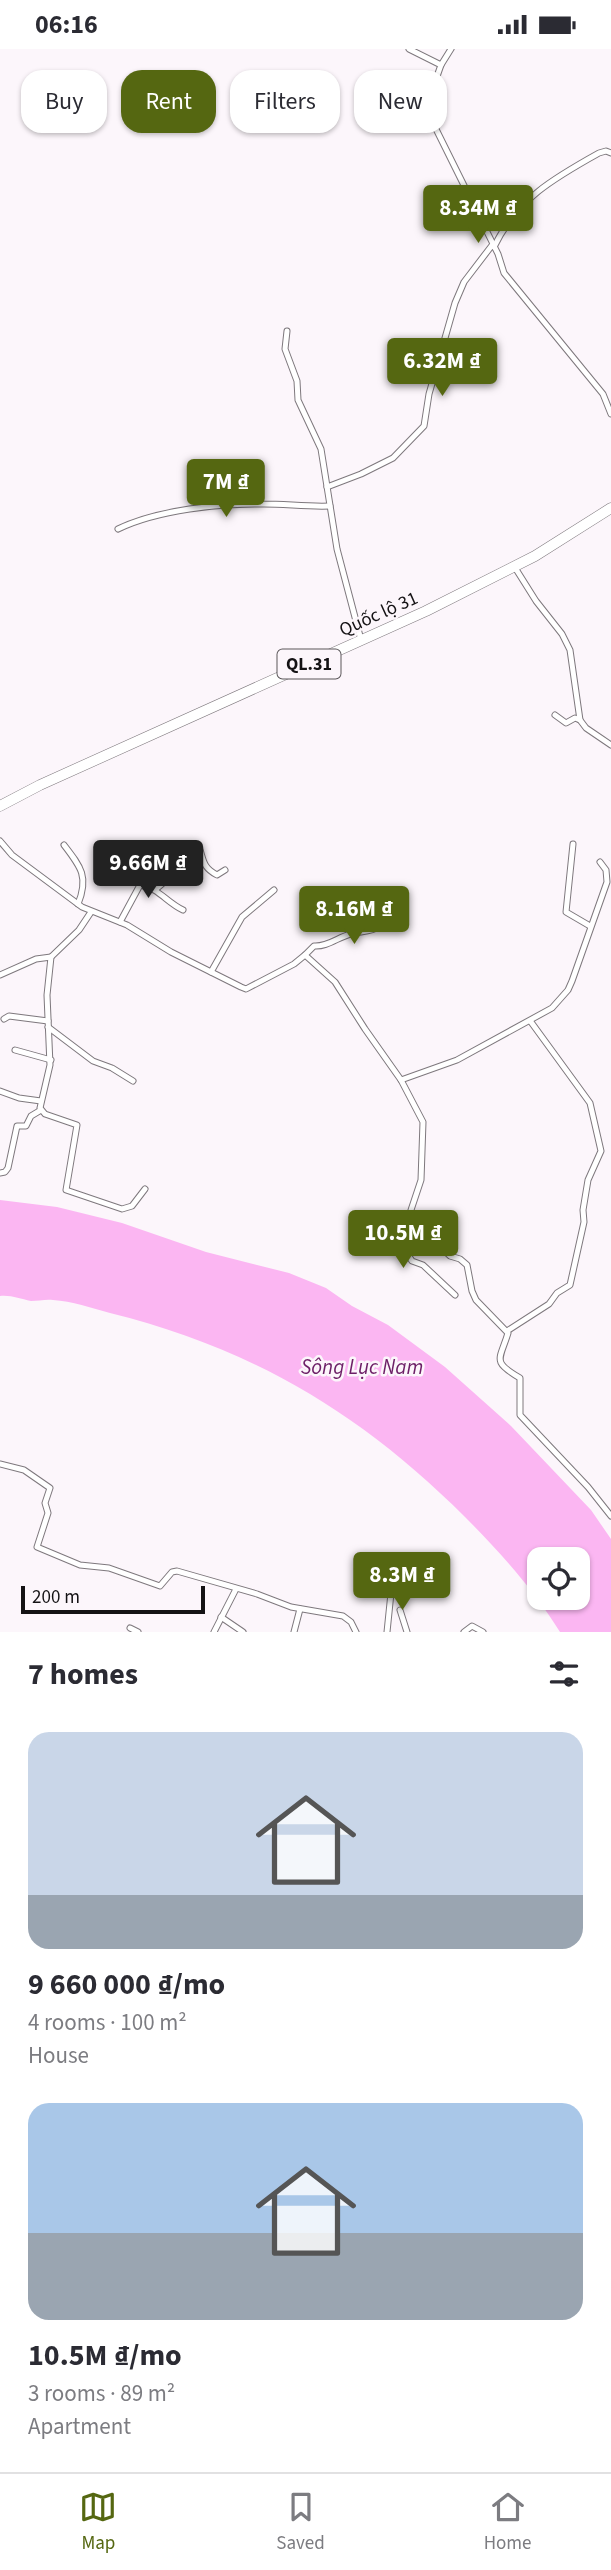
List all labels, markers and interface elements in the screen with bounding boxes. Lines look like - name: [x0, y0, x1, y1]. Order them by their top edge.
- text: 06:16: [35, 6, 98, 43]
- chip: Buy: [21, 70, 107, 133]
- chip: Rent: [121, 70, 216, 133]
- chip: Filters: [230, 70, 340, 133]
- chip: New: [354, 70, 447, 133]
- pin: 8.34M ₫: [413, 185, 543, 245]
- text: 8.34M ₫: [439, 191, 517, 224]
- pin: 6.32M ₫: [377, 339, 507, 398]
- text: 6.32M ₫: [403, 344, 481, 377]
- pin: 7M ₫: [185, 459, 267, 519]
- text: 7M ₫: [203, 465, 249, 498]
- street label: Quốc lộ 31: [335, 585, 422, 644]
- road number: QL.31: [278, 649, 340, 679]
- pin: 9.66M ₫: [83, 841, 213, 900]
- text: 9.66M ₫: [109, 846, 187, 879]
- pin: 8.16M ₫: [289, 887, 419, 946]
- text: 8.16M ₫: [315, 892, 393, 925]
- pin: 10.5M ₫: [338, 1211, 468, 1270]
- text: 10.5M ₫: [364, 1216, 442, 1249]
- water label: Sông Lục Nam: [301, 1352, 423, 1382]
- map controls: [527, 1547, 590, 1610]
- button: locate: [527, 1547, 590, 1610]
- pin: 8.3M ₫: [345, 1553, 459, 1612]
- text: 8.3M ₫: [369, 1558, 435, 1591]
- scale bar: [21, 1583, 205, 1615]
- text: 200 m: [32, 1584, 80, 1611]
- text: 7 homes: [28, 1653, 138, 1696]
- icon: filters: [545, 1655, 583, 1693]
- icon: home: [243, 1777, 369, 1903]
- text: 9 660 000 ₫/mo: [28, 1963, 225, 2006]
- text: 4 rooms · 100 m²: [28, 2006, 187, 2039]
- text: House: [28, 2039, 89, 2072]
- icon: home: [243, 2148, 369, 2274]
- text: 10.5M ₫/mo: [28, 2334, 182, 2377]
- text: 3 rooms · 89 m²: [28, 2377, 175, 2410]
- text: Apartment: [28, 2410, 131, 2443]
- tab: Map: [79, 2488, 117, 2557]
- tab: Saved: [276, 2488, 325, 2557]
- tab: Home: [484, 2488, 532, 2557]

